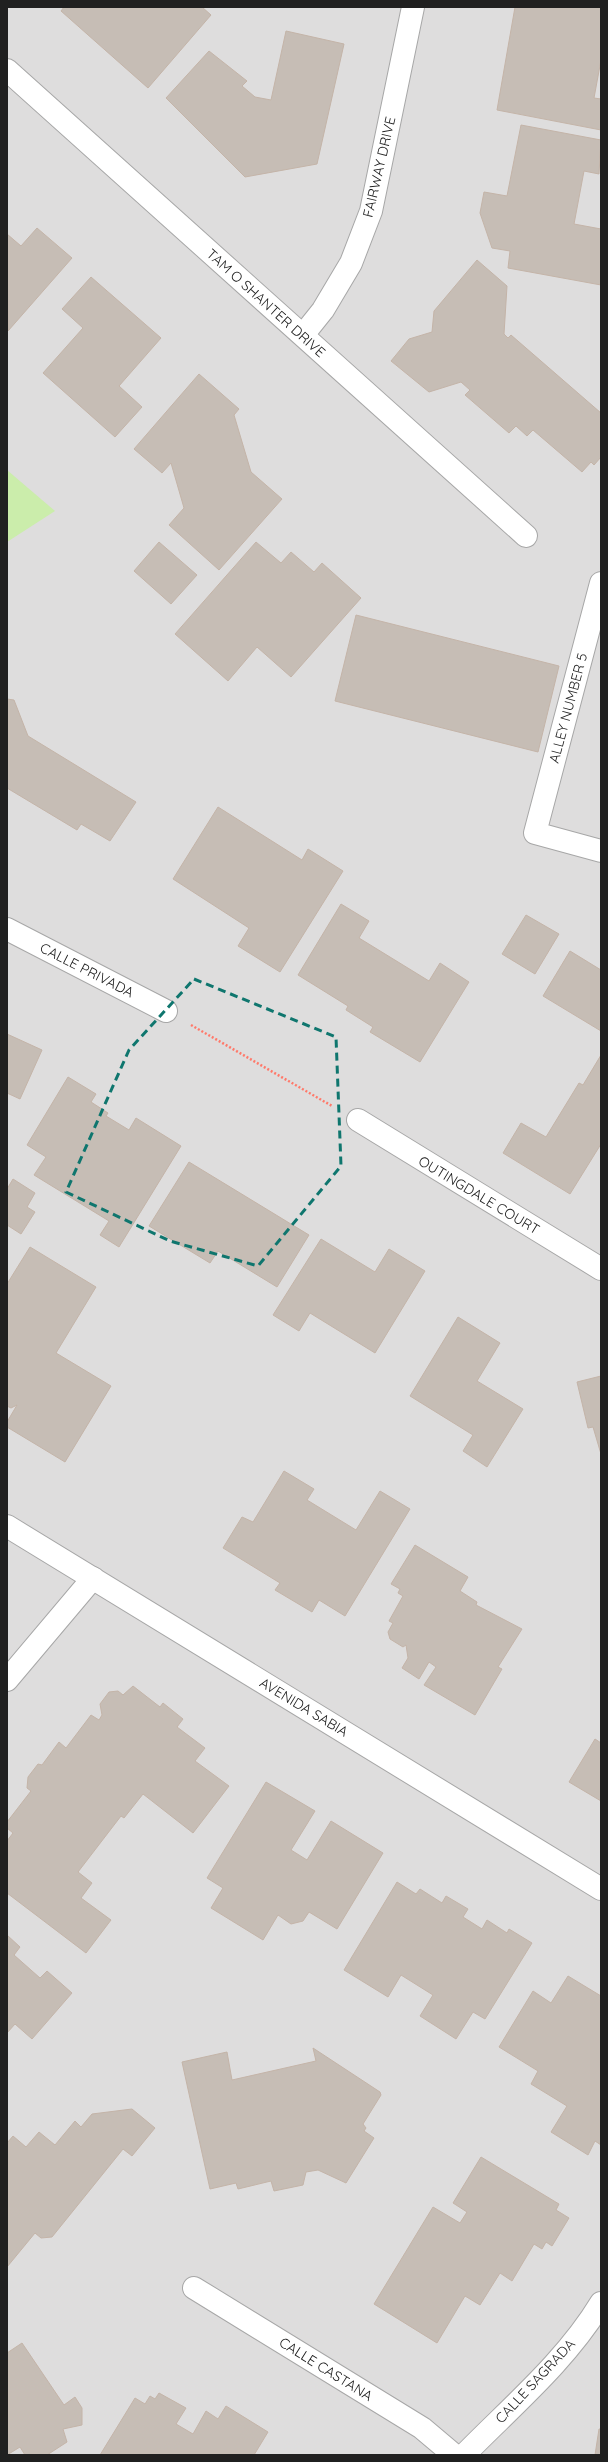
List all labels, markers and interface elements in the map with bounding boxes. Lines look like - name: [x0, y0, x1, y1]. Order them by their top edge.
- street label: FAIRWAY DRIVE: [359, 115, 399, 219]
- street label: TAM O SHANTER DRIVE: [203, 245, 329, 361]
- street label: ALLEY NUMBER 5: [545, 651, 591, 765]
- street label: CALLE PRIVADA: [37, 939, 137, 1001]
- street label: OUTINGDALE COURT: [415, 1152, 543, 1238]
- street label: AVENIDA SABIA: [256, 1673, 352, 1741]
- street label: CALLE CASTANA: [276, 2333, 376, 2405]
- street label: CALLE SAGRADA: [491, 2335, 579, 2427]

